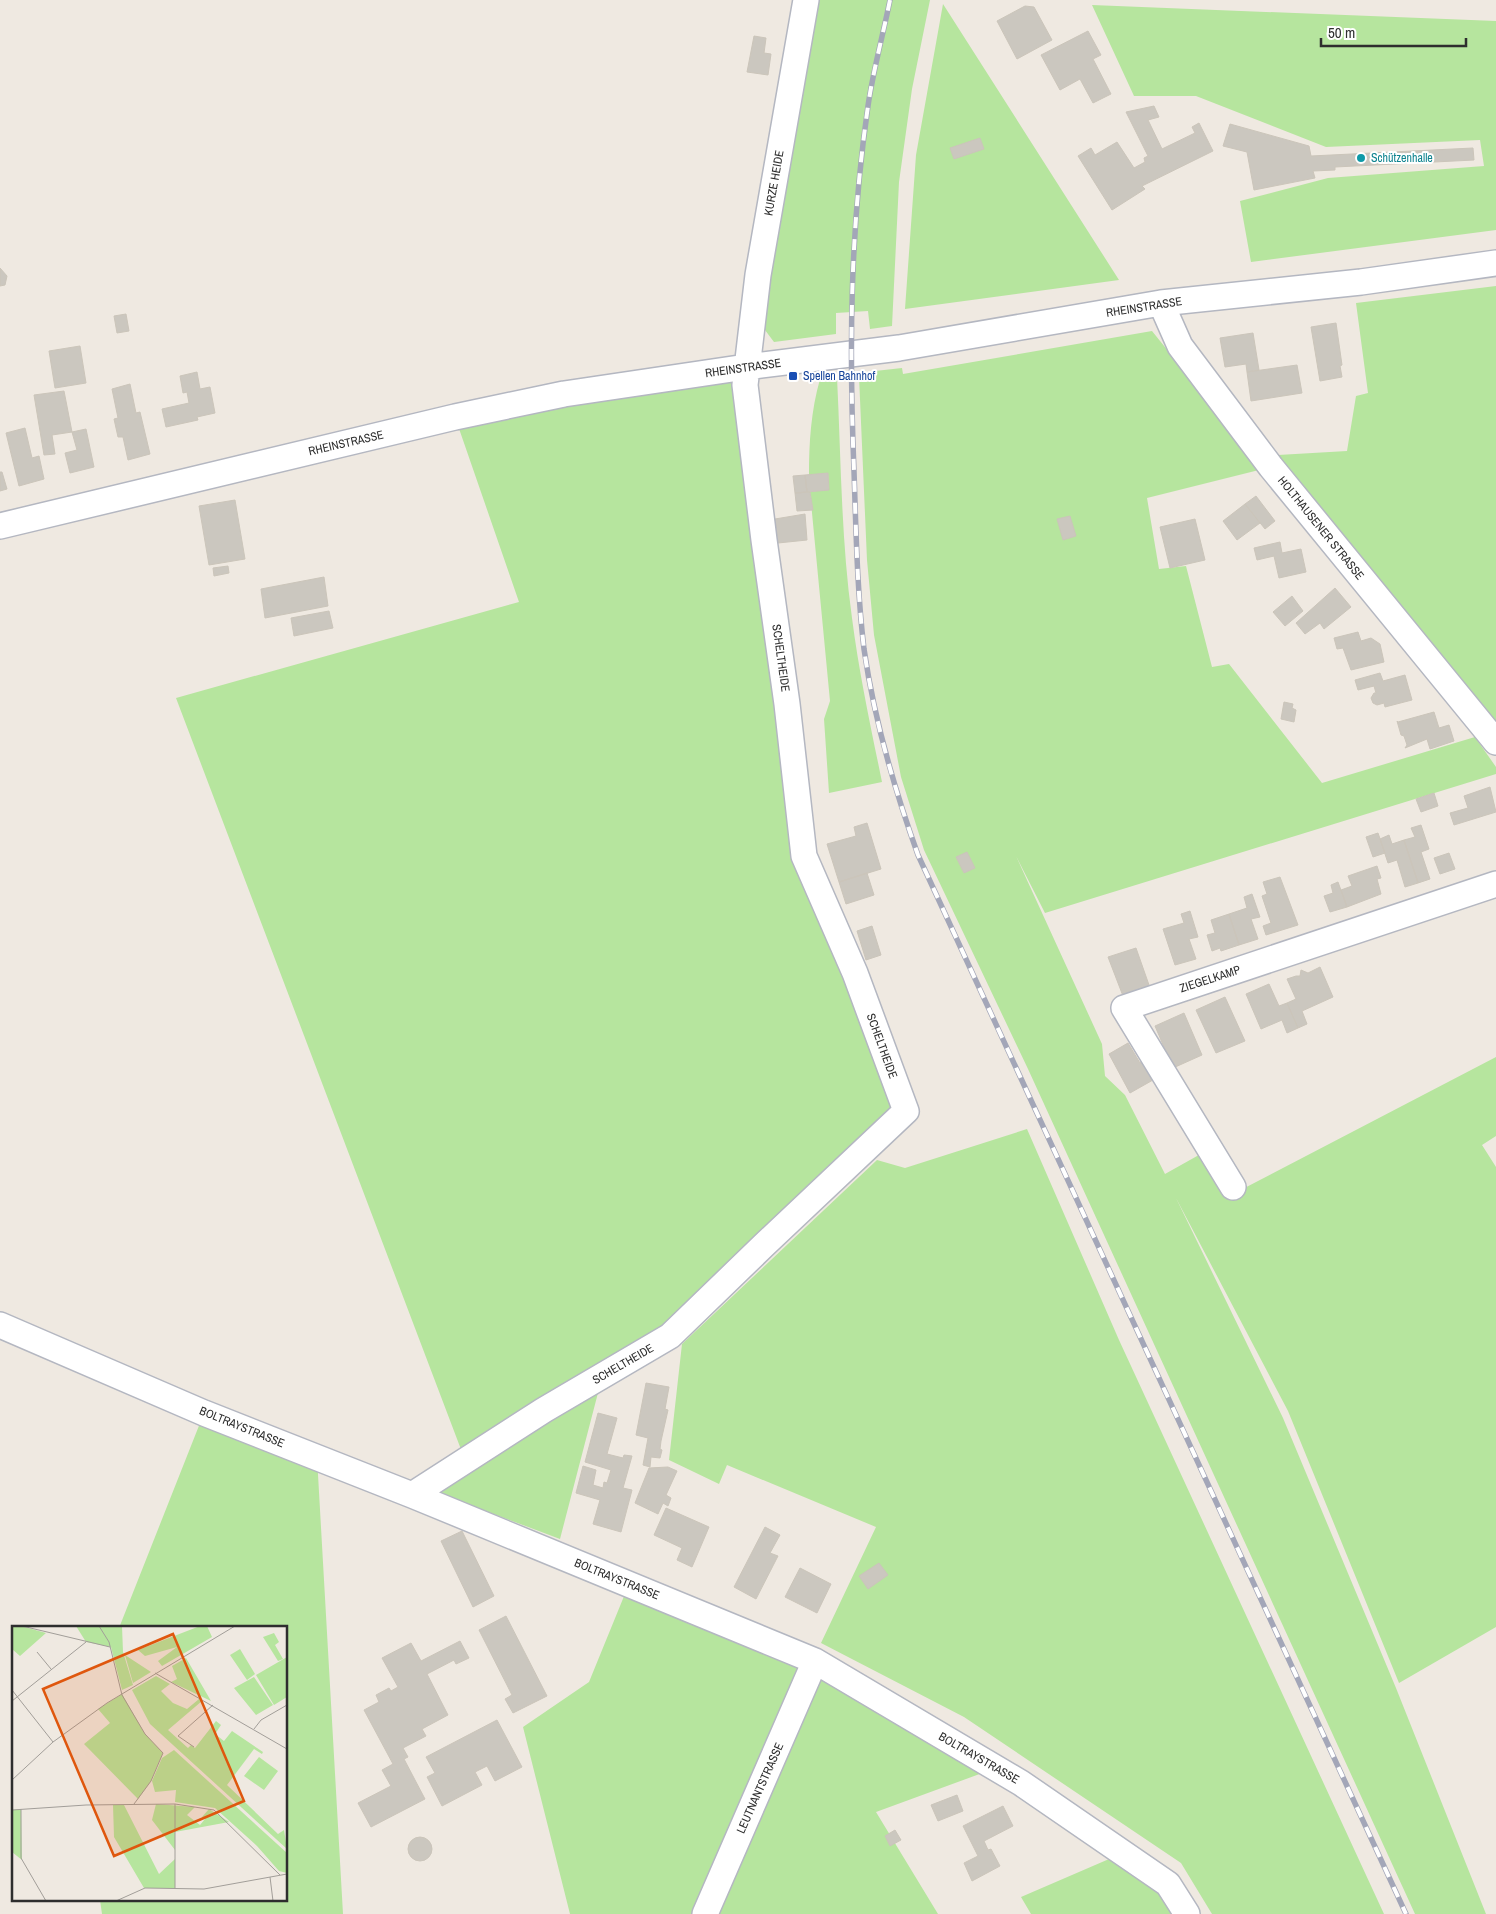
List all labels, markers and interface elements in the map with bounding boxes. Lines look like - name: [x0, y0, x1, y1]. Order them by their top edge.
- scale bar: [1321, 15, 1466, 47]
- text: 50 m: [1328, 22, 1355, 43]
- street label: KURZE HEIDE: [760, 149, 788, 217]
- place label: Schützenhalle: [1371, 150, 1433, 166]
- marker: Schützenhalle: [1355, 152, 1367, 164]
- street label: RHEINSTRASSE: [1105, 293, 1183, 321]
- street label: RHEINSTRASSE: [704, 355, 782, 381]
- place label: Spellen Bahnhof: [803, 368, 875, 384]
- marker: Spellen Bahnhof: [787, 370, 799, 382]
- street label: RHEINSTRASSE: [307, 427, 385, 459]
- street label: HOLTHAUSENER STRASSE: [1274, 473, 1368, 583]
- street label: SCHELTHEIDE: [768, 623, 794, 693]
- street label: ZIEGELKAMP: [1178, 962, 1243, 996]
- street label: SCHELTHEIDE: [863, 1011, 901, 1081]
- street label: SCHELTHEIDE: [589, 1340, 657, 1388]
- street label: BOLTRAYSTRASSE: [197, 1403, 287, 1451]
- street label: BOLTRAYSTRASSE: [572, 1555, 662, 1603]
- inset map: [12, 1626, 288, 1902]
- street label: BOLTRAYSTRASSE: [936, 1728, 1022, 1788]
- street label: LEUTNANTSTRASSE: [733, 1740, 787, 1836]

